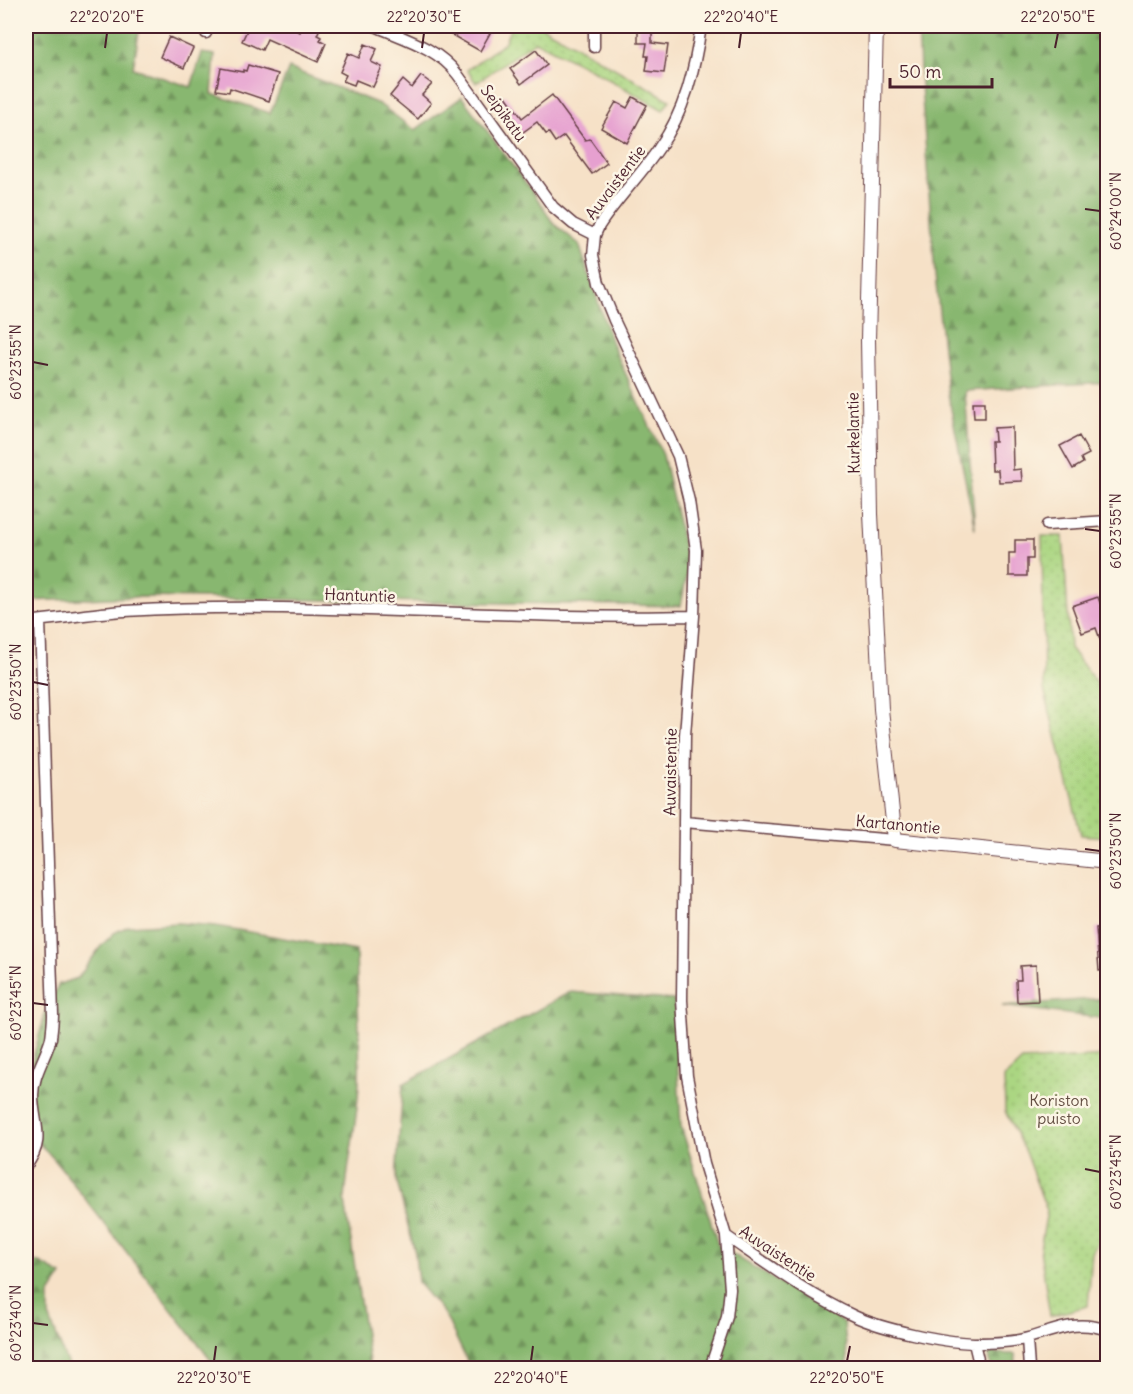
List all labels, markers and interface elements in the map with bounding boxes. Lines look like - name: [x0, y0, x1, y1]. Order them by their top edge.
- text: 22°20'20"E: [70, 7, 144, 26]
- text: 22°20'30"E: [387, 7, 462, 26]
- text: 22°20'40"E: [704, 7, 778, 26]
- text: 22°20'50"E: [1021, 7, 1096, 26]
- scale bar: [890, 51, 992, 89]
- text: 50 m: [899, 60, 941, 83]
- street label: Seipikatu: [477, 81, 531, 145]
- street label: Auvaistentie: [581, 141, 649, 223]
- text: 60°24'00"N: [1106, 172, 1125, 250]
- text: 60°23'55"N: [6, 324, 25, 400]
- street label: Kurkelantie: [842, 392, 864, 474]
- text: 60°23'55"N: [1106, 493, 1125, 569]
- street label: Hantuntie: [324, 584, 396, 606]
- text: 60°23'50"N: [6, 643, 25, 721]
- street label: Auvaistentie: [659, 728, 681, 816]
- street label: Kartanontie: [855, 810, 941, 838]
- text: 60°23'50"N: [1106, 812, 1125, 890]
- text: 60°23'45"N: [6, 965, 25, 1041]
- park label: Koriston puisto: [1029, 1090, 1089, 1128]
- text: 60°23'45"N: [1106, 1134, 1125, 1210]
- street label: Auvaistentie: [736, 1221, 820, 1285]
- text: 60°23'40"N: [6, 1285, 25, 1361]
- text: 22°20'30"E: [177, 1368, 252, 1387]
- text: 22°20'40"E: [494, 1368, 568, 1387]
- text: 22°20'50"E: [810, 1368, 885, 1387]

